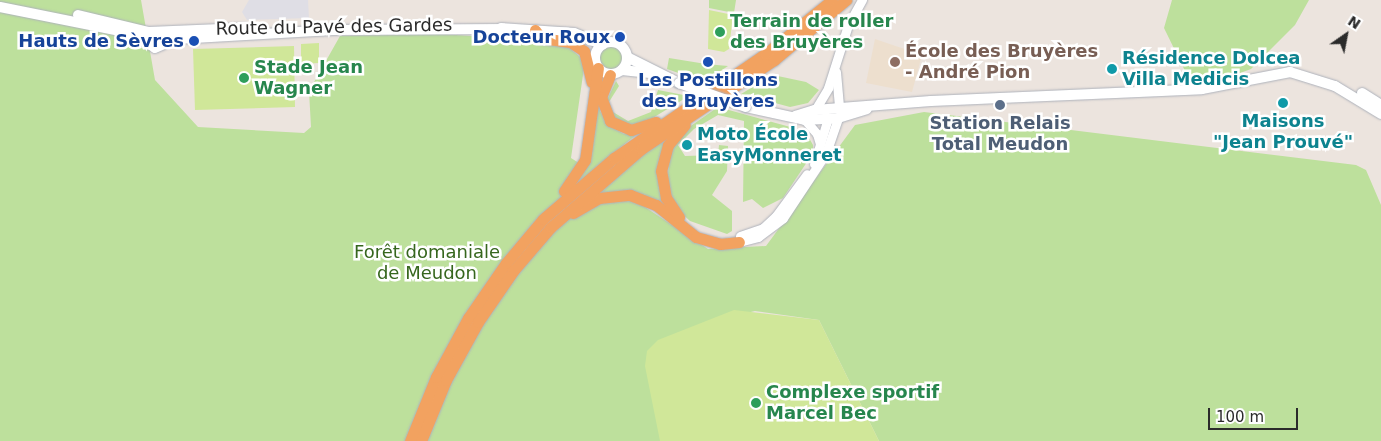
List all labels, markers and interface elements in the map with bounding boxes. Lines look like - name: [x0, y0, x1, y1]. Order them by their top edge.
- north arrow: [1321, 10, 1371, 60]
- place label: Terrain de roller des Bruyères: [730, 11, 893, 54]
- text: N: [1345, 13, 1363, 32]
- street label: Route du Pavé des Gardes: [216, 14, 452, 40]
- place label: Docteur Roux: [473, 26, 610, 48]
- marker: Terrain de roller des Bruyères: [714, 26, 726, 38]
- place label: Hauts de Sèvres: [18, 30, 184, 52]
- marker: Docteur Roux: [614, 31, 626, 43]
- marker: Hauts de Sèvres: [188, 35, 200, 47]
- place label: École des Bruyères - André Pion: [905, 41, 1098, 84]
- place label: Résidence Dolcea Villa Medicis: [1122, 48, 1301, 90]
- marker: Les Postillons des Bruyères: [702, 56, 714, 68]
- marker: École des Bruyères - André Pion: [889, 56, 901, 68]
- place label: Stade Jean Wagner: [254, 57, 363, 100]
- marker: Résidence Dolcea Villa Medicis: [1106, 63, 1118, 75]
- place label: Les Postillons des Bruyères: [638, 70, 778, 112]
- marker: Stade Jean Wagner: [238, 72, 250, 84]
- marker: Maisons "Jean Prouvé": [1277, 97, 1289, 109]
- marker: Station Relais Total Meudon: [994, 99, 1006, 111]
- place label: Maisons "Jean Prouvé": [1213, 111, 1353, 154]
- place label: Station Relais Total Meudon: [929, 113, 1071, 156]
- place label: Moto École EasyMonneret: [697, 124, 842, 166]
- marker: Moto École EasyMonneret: [681, 139, 693, 151]
- park label: Forêt domaniale de Meudon: [354, 242, 500, 284]
- place label: Complexe sportif Marcel Bec: [766, 382, 939, 424]
- marker: Complexe sportif Marcel Bec: [750, 397, 762, 409]
- scale bar: [1211, 398, 1301, 430]
- text: 100 m: [1216, 408, 1264, 426]

